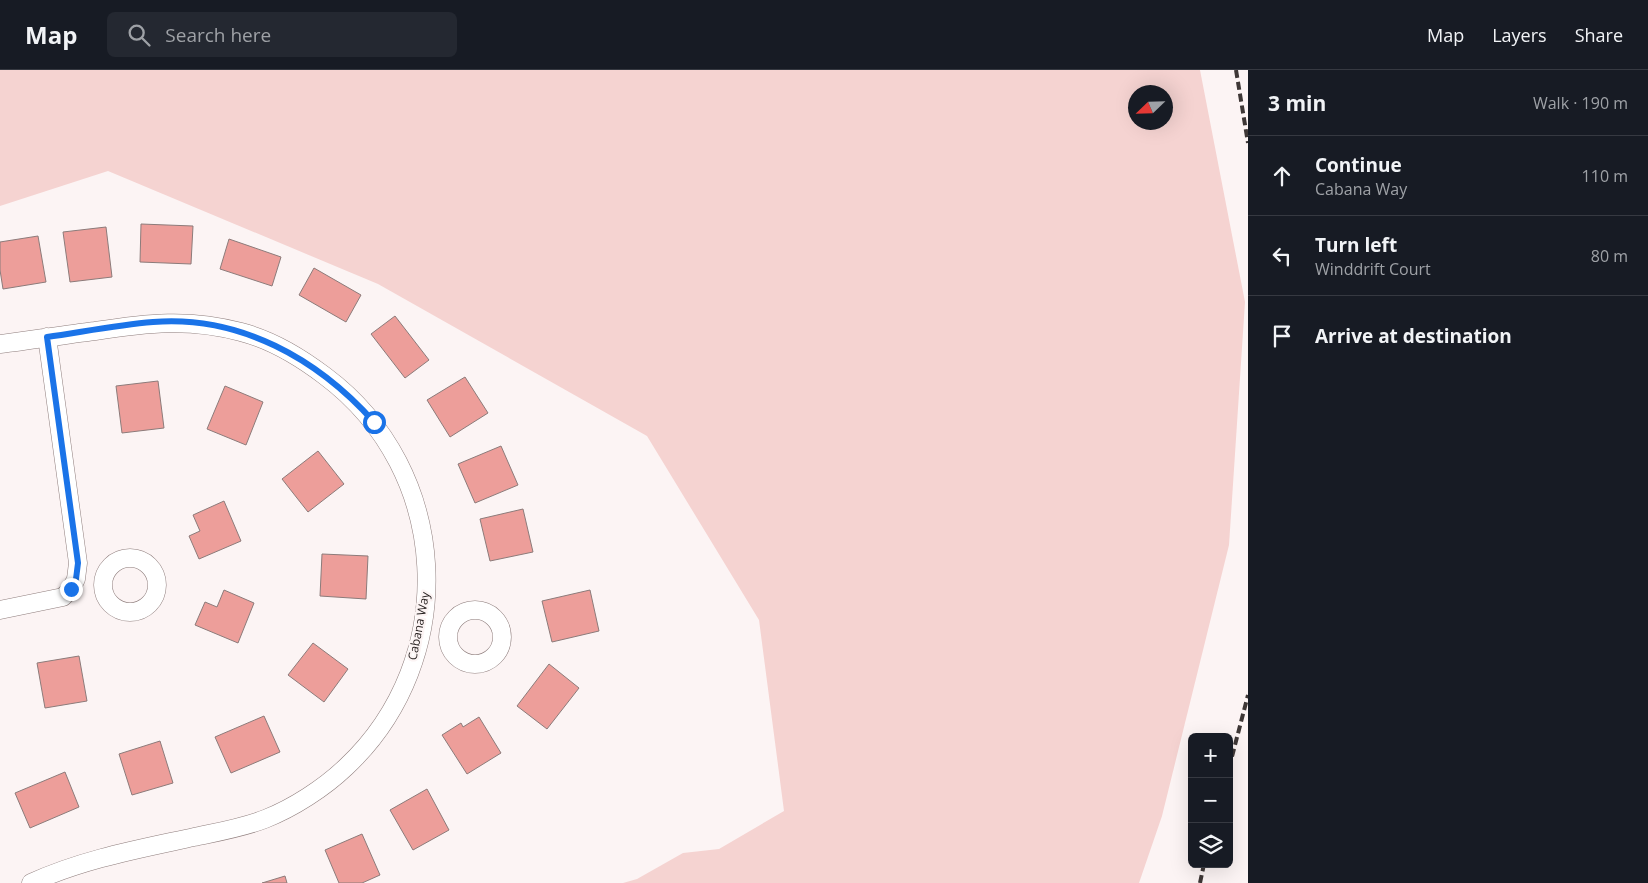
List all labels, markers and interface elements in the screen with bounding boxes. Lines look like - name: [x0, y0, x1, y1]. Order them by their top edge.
- search box: [107, 12, 457, 57]
- text: Map: [25, 18, 77, 51]
- icon: search: [125, 21, 153, 49]
- text: Search here: [165, 22, 271, 48]
- text: Map: [1427, 23, 1464, 47]
- text: Layers: [1492, 23, 1547, 47]
- text: Share: [1575, 23, 1623, 47]
- north arrow: [1128, 85, 1173, 130]
- text: 3 min: [1268, 89, 1326, 117]
- text: Walk · 190 m: [1533, 92, 1628, 114]
- text: Continue: [1315, 152, 1402, 178]
- icon: ahead: [1268, 162, 1296, 190]
- text: 110 m: [1582, 165, 1628, 187]
- text: Cabana Way: [1315, 178, 1407, 200]
- text: Turn left: [1315, 232, 1397, 258]
- icon: left: [1268, 242, 1296, 270]
- text: 80 m: [1591, 245, 1628, 267]
- text: Winddrift Court: [1315, 258, 1431, 280]
- icon: arrive: [1268, 322, 1296, 350]
- text: Arrive at destination: [1315, 323, 1512, 349]
- route start: [363, 411, 386, 434]
- route end: [60, 578, 83, 601]
- street label: Cabana Way: [404, 589, 434, 661]
- map controls: [1188, 733, 1233, 868]
- button: +: [1188, 733, 1233, 778]
- button: −: [1188, 778, 1233, 823]
- button: layers: [1188, 823, 1233, 868]

